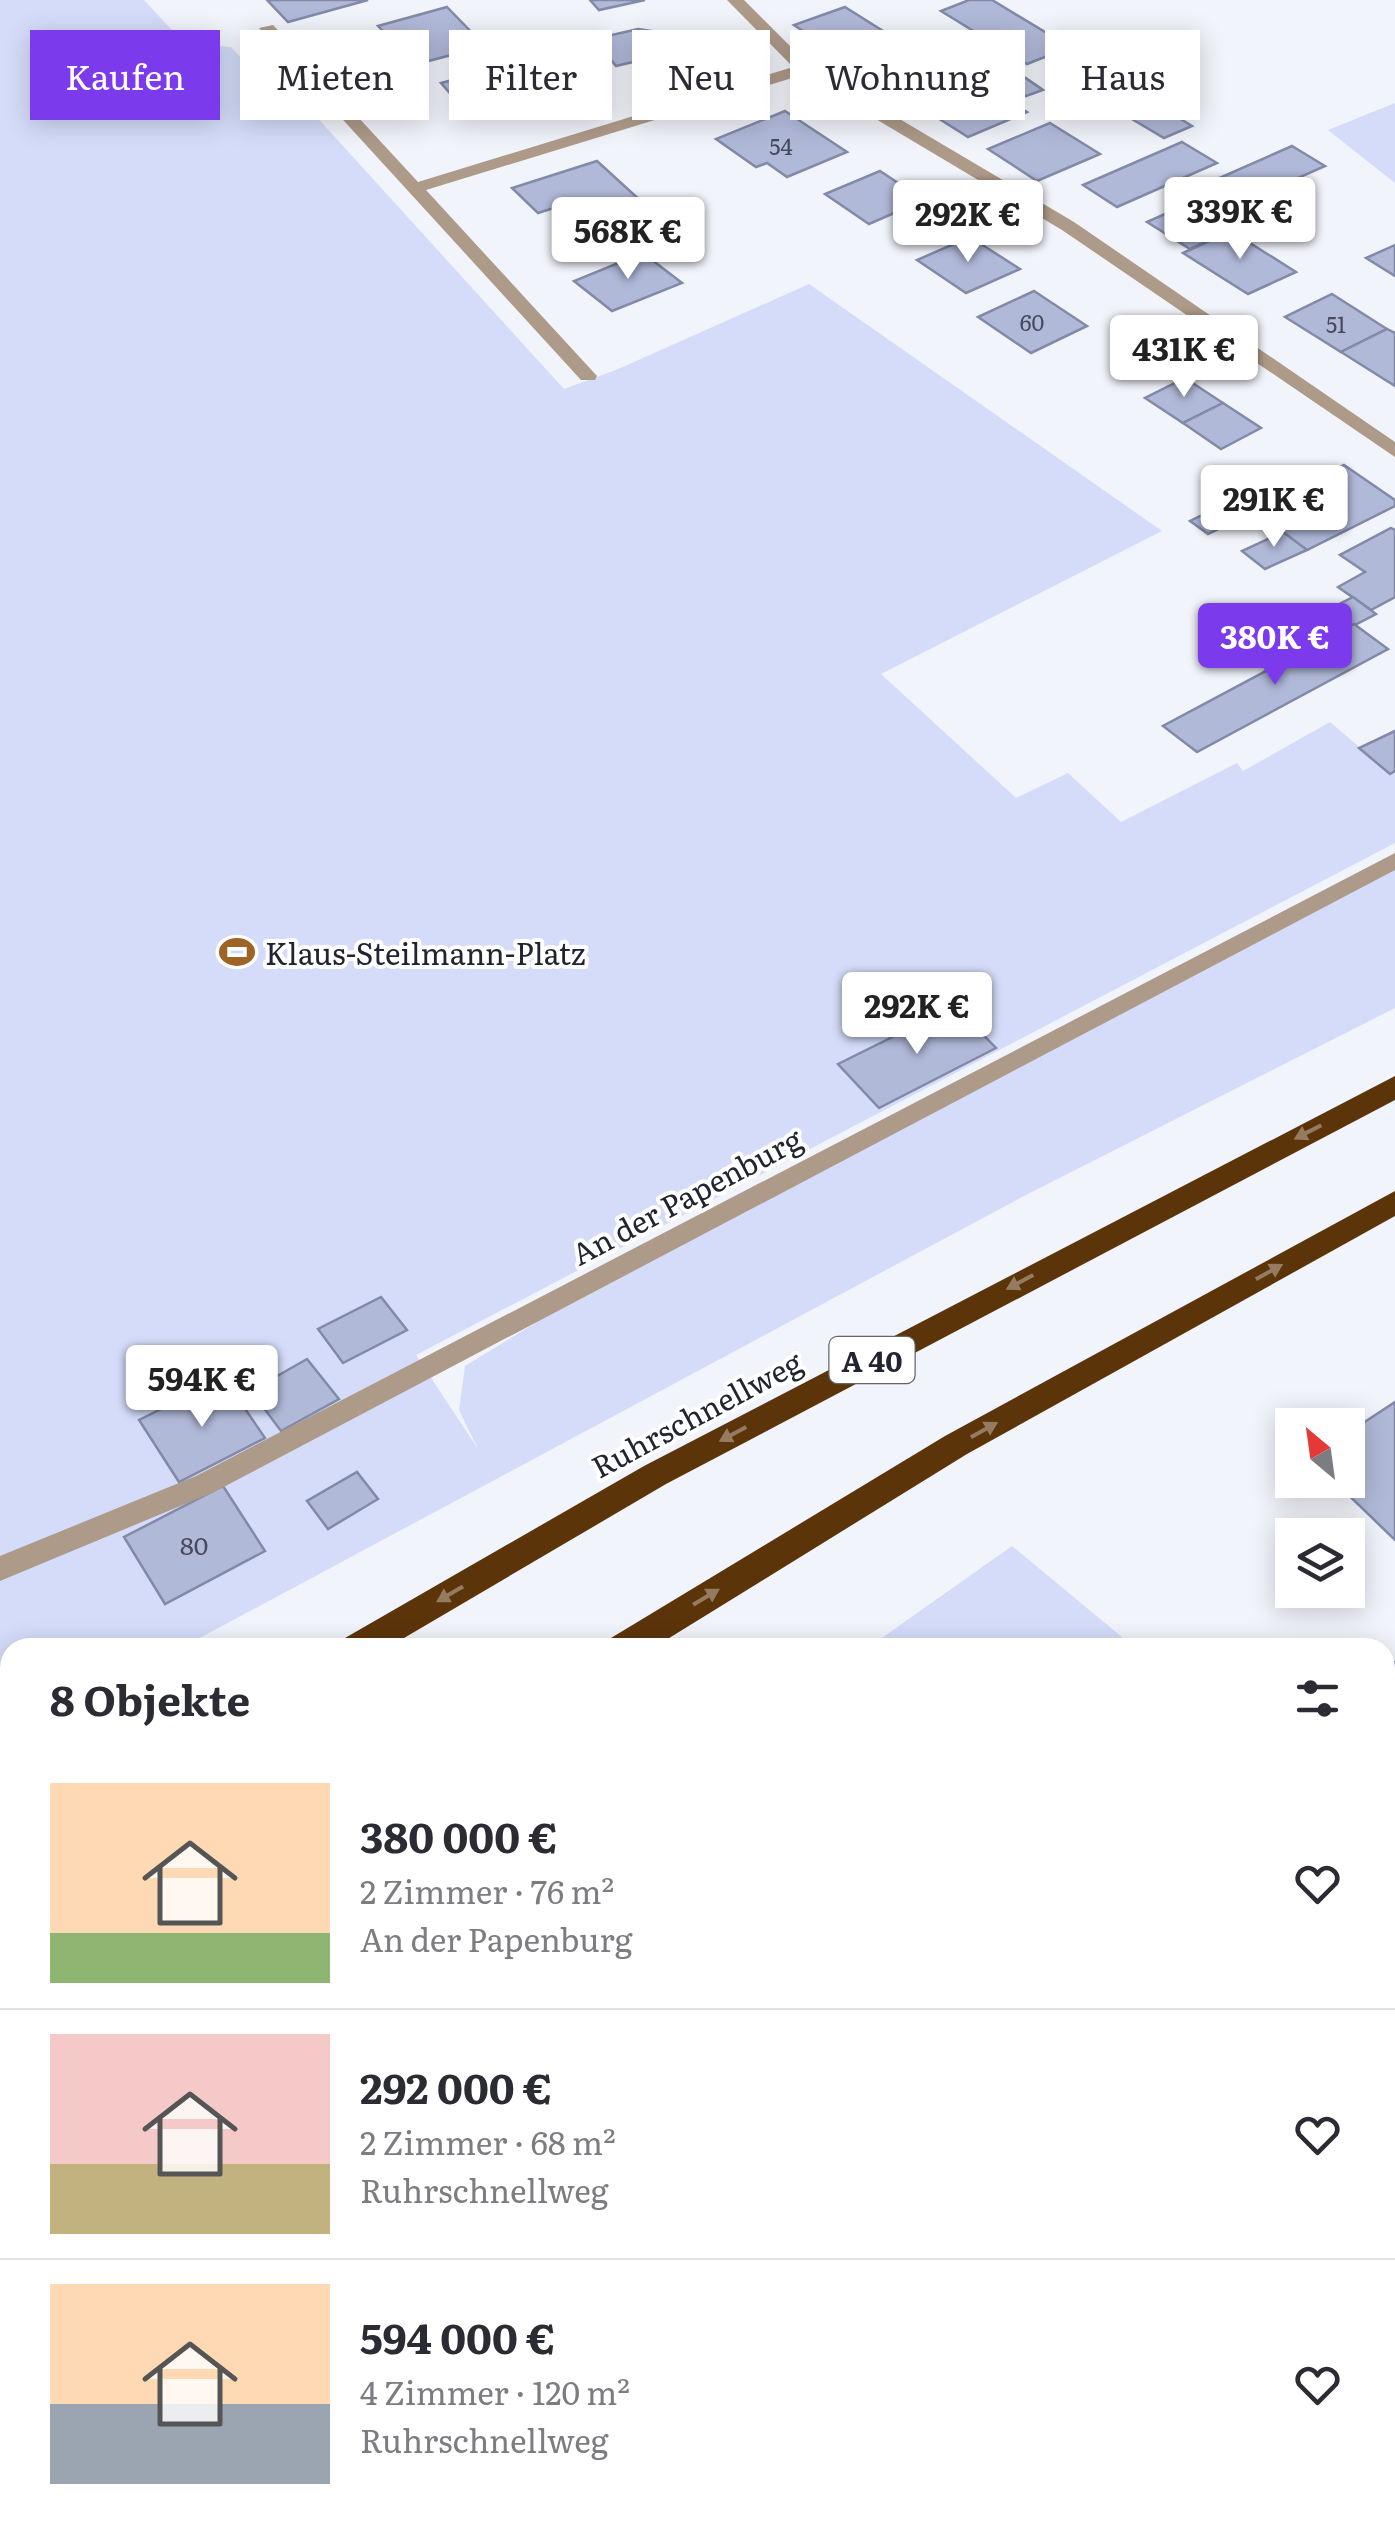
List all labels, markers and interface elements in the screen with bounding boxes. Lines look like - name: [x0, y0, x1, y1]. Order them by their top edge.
- chip: Kaufen: [30, 30, 220, 120]
- chip: Mieten: [240, 30, 429, 120]
- chip: Filter: [449, 30, 612, 120]
- chip: Neu: [632, 30, 770, 120]
- chip: Wohnung: [790, 30, 1025, 120]
- chip: Haus: [1045, 30, 1200, 120]
- house number: 54: [769, 129, 793, 162]
- pin: 339K €: [1159, 177, 1321, 262]
- pin: 292K €: [887, 180, 1049, 265]
- text: 339K €: [1186, 185, 1294, 233]
- text: 292K €: [915, 188, 1021, 236]
- pin: 568K €: [547, 197, 709, 282]
- text: 568K €: [574, 205, 682, 253]
- house number: 60: [1020, 305, 1044, 338]
- house number: 51: [1326, 307, 1346, 340]
- pin: 431K €: [1103, 315, 1265, 400]
- text: 431K €: [1132, 323, 1236, 371]
- pin: 291K €: [1193, 465, 1355, 550]
- text: 291K €: [1223, 473, 1325, 521]
- pin: 380K €: [1194, 603, 1356, 688]
- text: 380K €: [1220, 611, 1330, 659]
- place label: Klaus-Steilmann-Platz: [265, 930, 586, 974]
- sports icon: Klaus-Steilmann-Platz: [218, 933, 256, 971]
- pin: 292K €: [836, 972, 998, 1057]
- text: 292K €: [864, 980, 970, 1028]
- street label: An der Papenburg: [563, 1115, 809, 1274]
- one-way arrow: [1294, 1123, 1323, 1140]
- one-way arrow: [1254, 1263, 1283, 1280]
- one-way arrow: [1006, 1273, 1035, 1290]
- road number: A 40: [830, 1337, 914, 1383]
- street label: Ruhrschnellweg: [583, 1339, 809, 1487]
- pin: 594K €: [121, 1345, 283, 1430]
- text: 594K €: [148, 1353, 256, 1401]
- north arrow: [1275, 1408, 1365, 1498]
- map controls: [1275, 1408, 1365, 1608]
- one-way arrow: [970, 1421, 999, 1438]
- one-way arrow: [718, 1425, 747, 1442]
- button: layers: [1275, 1518, 1365, 1608]
- house number: 80: [180, 1526, 208, 1563]
- one-way arrow: [436, 1584, 464, 1602]
- one-way arrow: [692, 1589, 720, 1606]
- text: 8 Objekte: [50, 1667, 250, 1729]
- icon: filters: [1290, 1671, 1345, 1726]
- text: 380 000 €: [360, 1804, 558, 1866]
- icon: home: [130, 1823, 250, 1943]
- icon: heart: [1290, 1856, 1345, 1911]
- text: 2 Zimmer · 76 m²: [360, 1866, 614, 1914]
- text: An der Papenburg: [360, 1914, 633, 1962]
- text: 292 000 €: [360, 2055, 552, 2117]
- icon: home: [130, 2074, 250, 2194]
- icon: heart: [1290, 2107, 1345, 2162]
- text: 2 Zimmer · 68 m²: [360, 2117, 616, 2165]
- text: Ruhrschnellweg: [360, 2165, 609, 2213]
- text: 594 000 €: [360, 2305, 555, 2367]
- icon: home: [130, 2324, 250, 2444]
- icon: heart: [1290, 2357, 1345, 2412]
- text: 4 Zimmer · 120 m²: [360, 2367, 630, 2415]
- text: Ruhrschnellweg: [360, 2415, 609, 2463]

